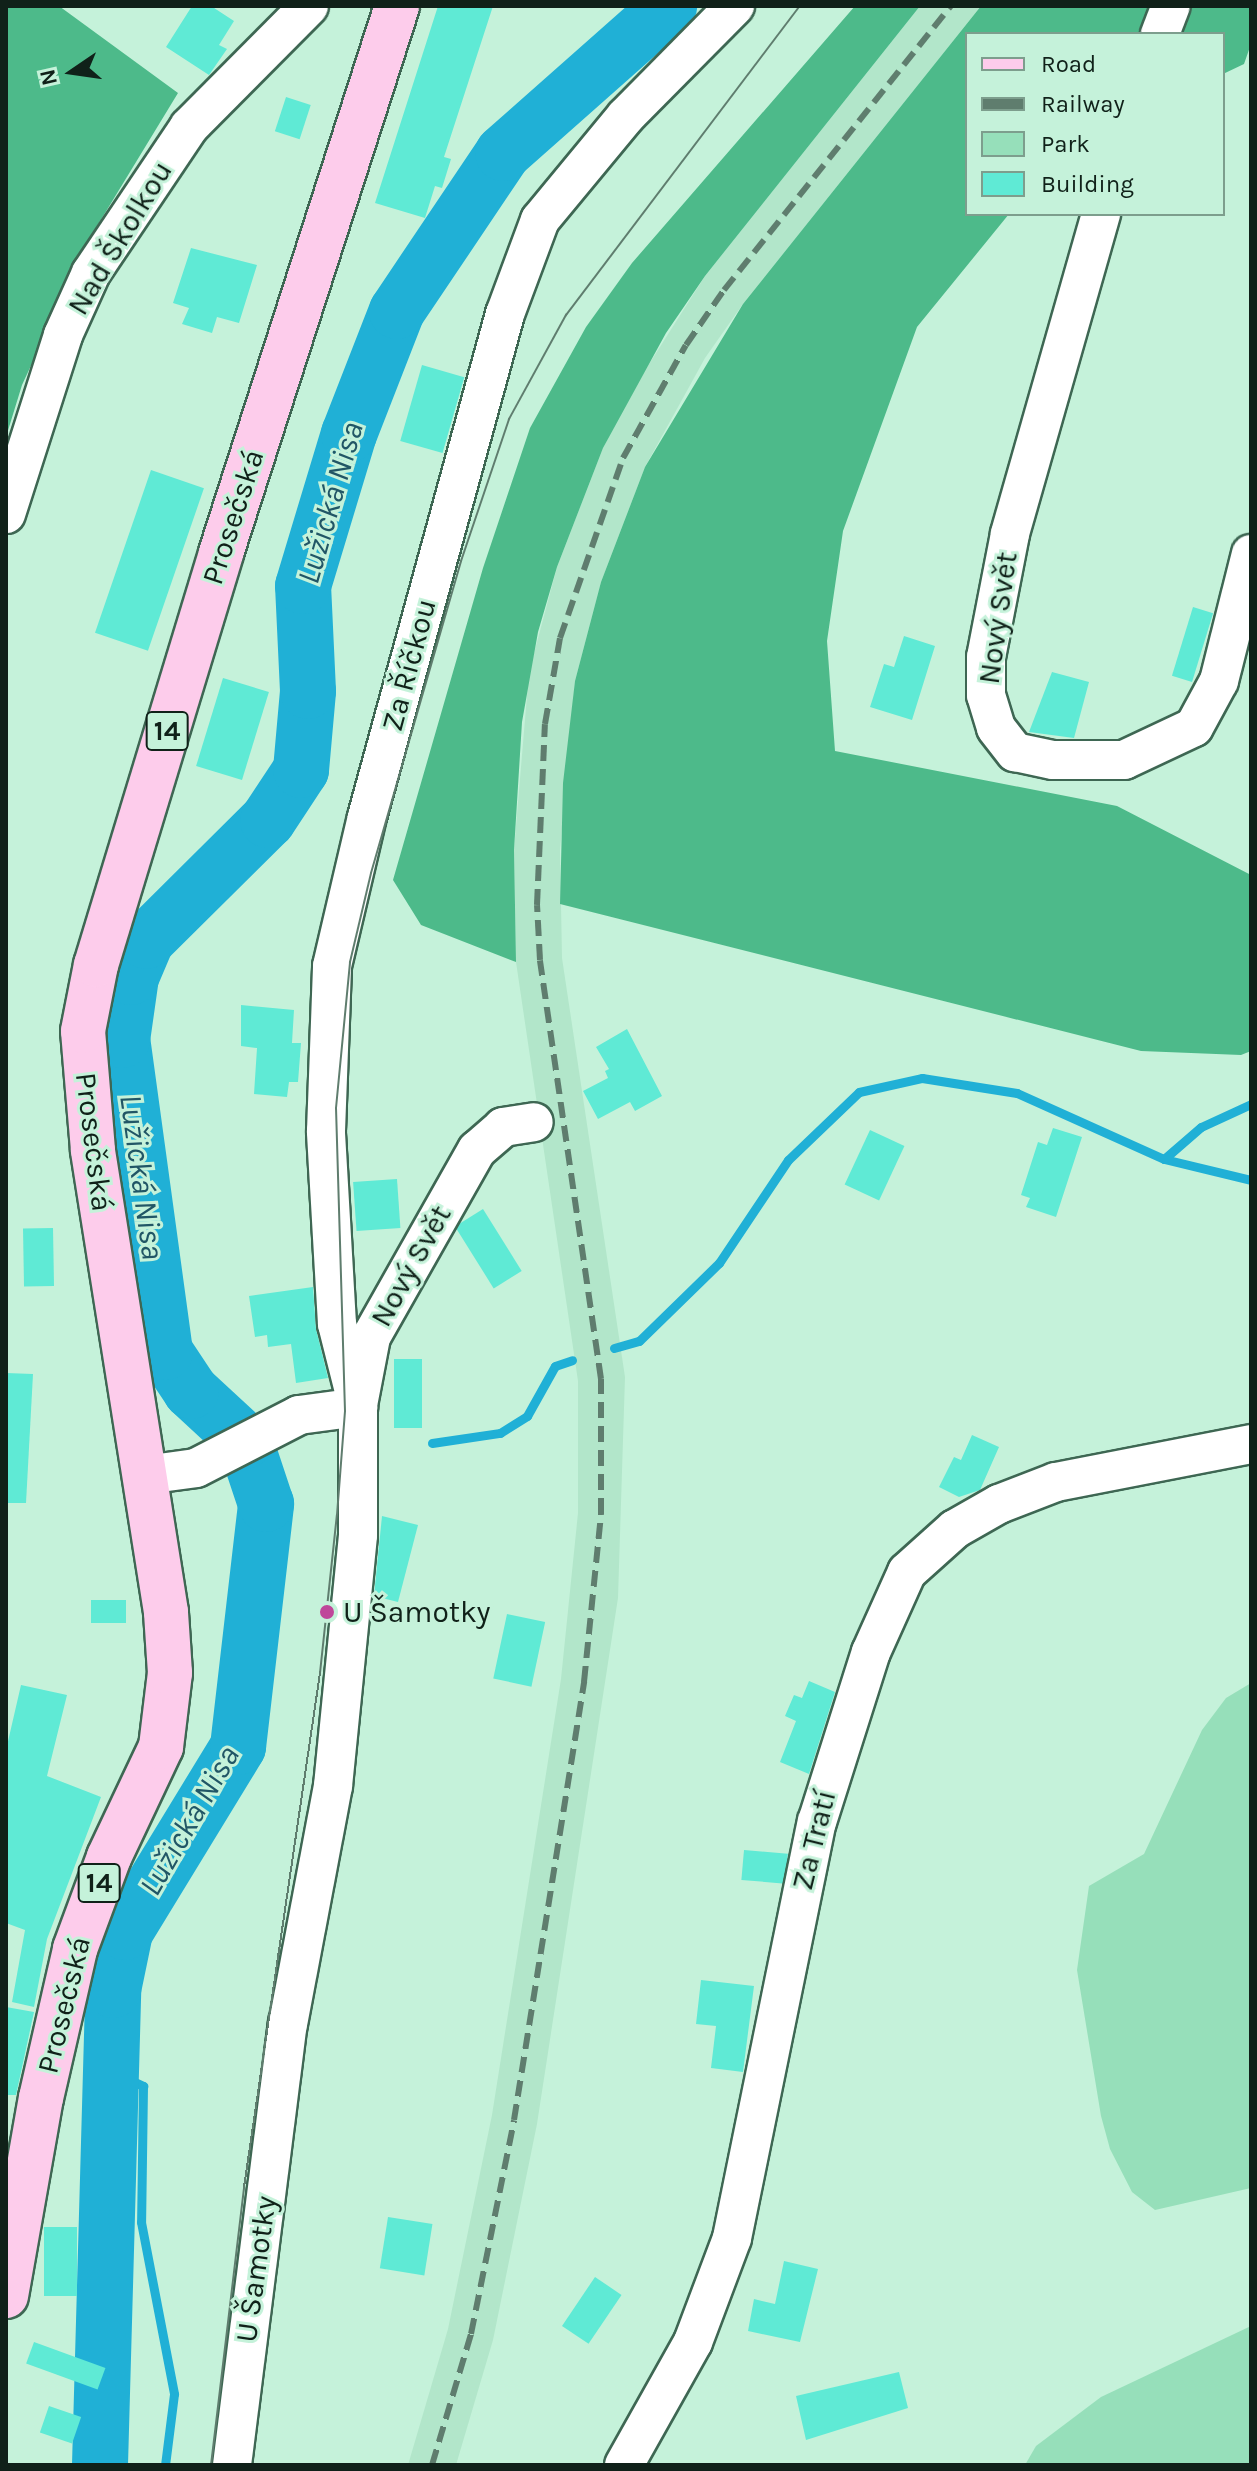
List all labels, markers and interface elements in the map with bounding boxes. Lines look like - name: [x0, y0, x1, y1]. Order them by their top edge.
- north arrow: [32, 32, 112, 112]
- legend: [965, 32, 1225, 216]
- text: Road: [1041, 50, 1096, 78]
- text: N: [34, 67, 63, 88]
- text: Railway: [1041, 90, 1125, 118]
- text: Park: [1041, 130, 1090, 158]
- street label: Nad Školkou: [60, 154, 180, 322]
- text: Building: [1041, 170, 1134, 198]
- water label: Lužická Nisa: [290, 418, 372, 588]
- street label: Prosečská: [194, 445, 272, 589]
- street label: Nový Svět: [971, 550, 1025, 686]
- street label: Za Říčkou: [374, 595, 444, 735]
- road number: 14: [145, 707, 189, 755]
- street label: Prosečská: [68, 1070, 120, 1214]
- water label: Lužická Nisa: [110, 1092, 172, 1262]
- street label: Nový Svět: [363, 1199, 459, 1333]
- place label: U Šamotky: [343, 1594, 490, 1630]
- marker: U Šamotky: [318, 1603, 336, 1621]
- water label: Lužická Nisa: [132, 1739, 248, 1903]
- street label: Za Tratí: [784, 1786, 844, 1894]
- road number: 14: [77, 1859, 121, 1907]
- street label: Prosečská: [30, 1933, 98, 2077]
- street label: U Šamotky: [228, 2193, 284, 2345]

